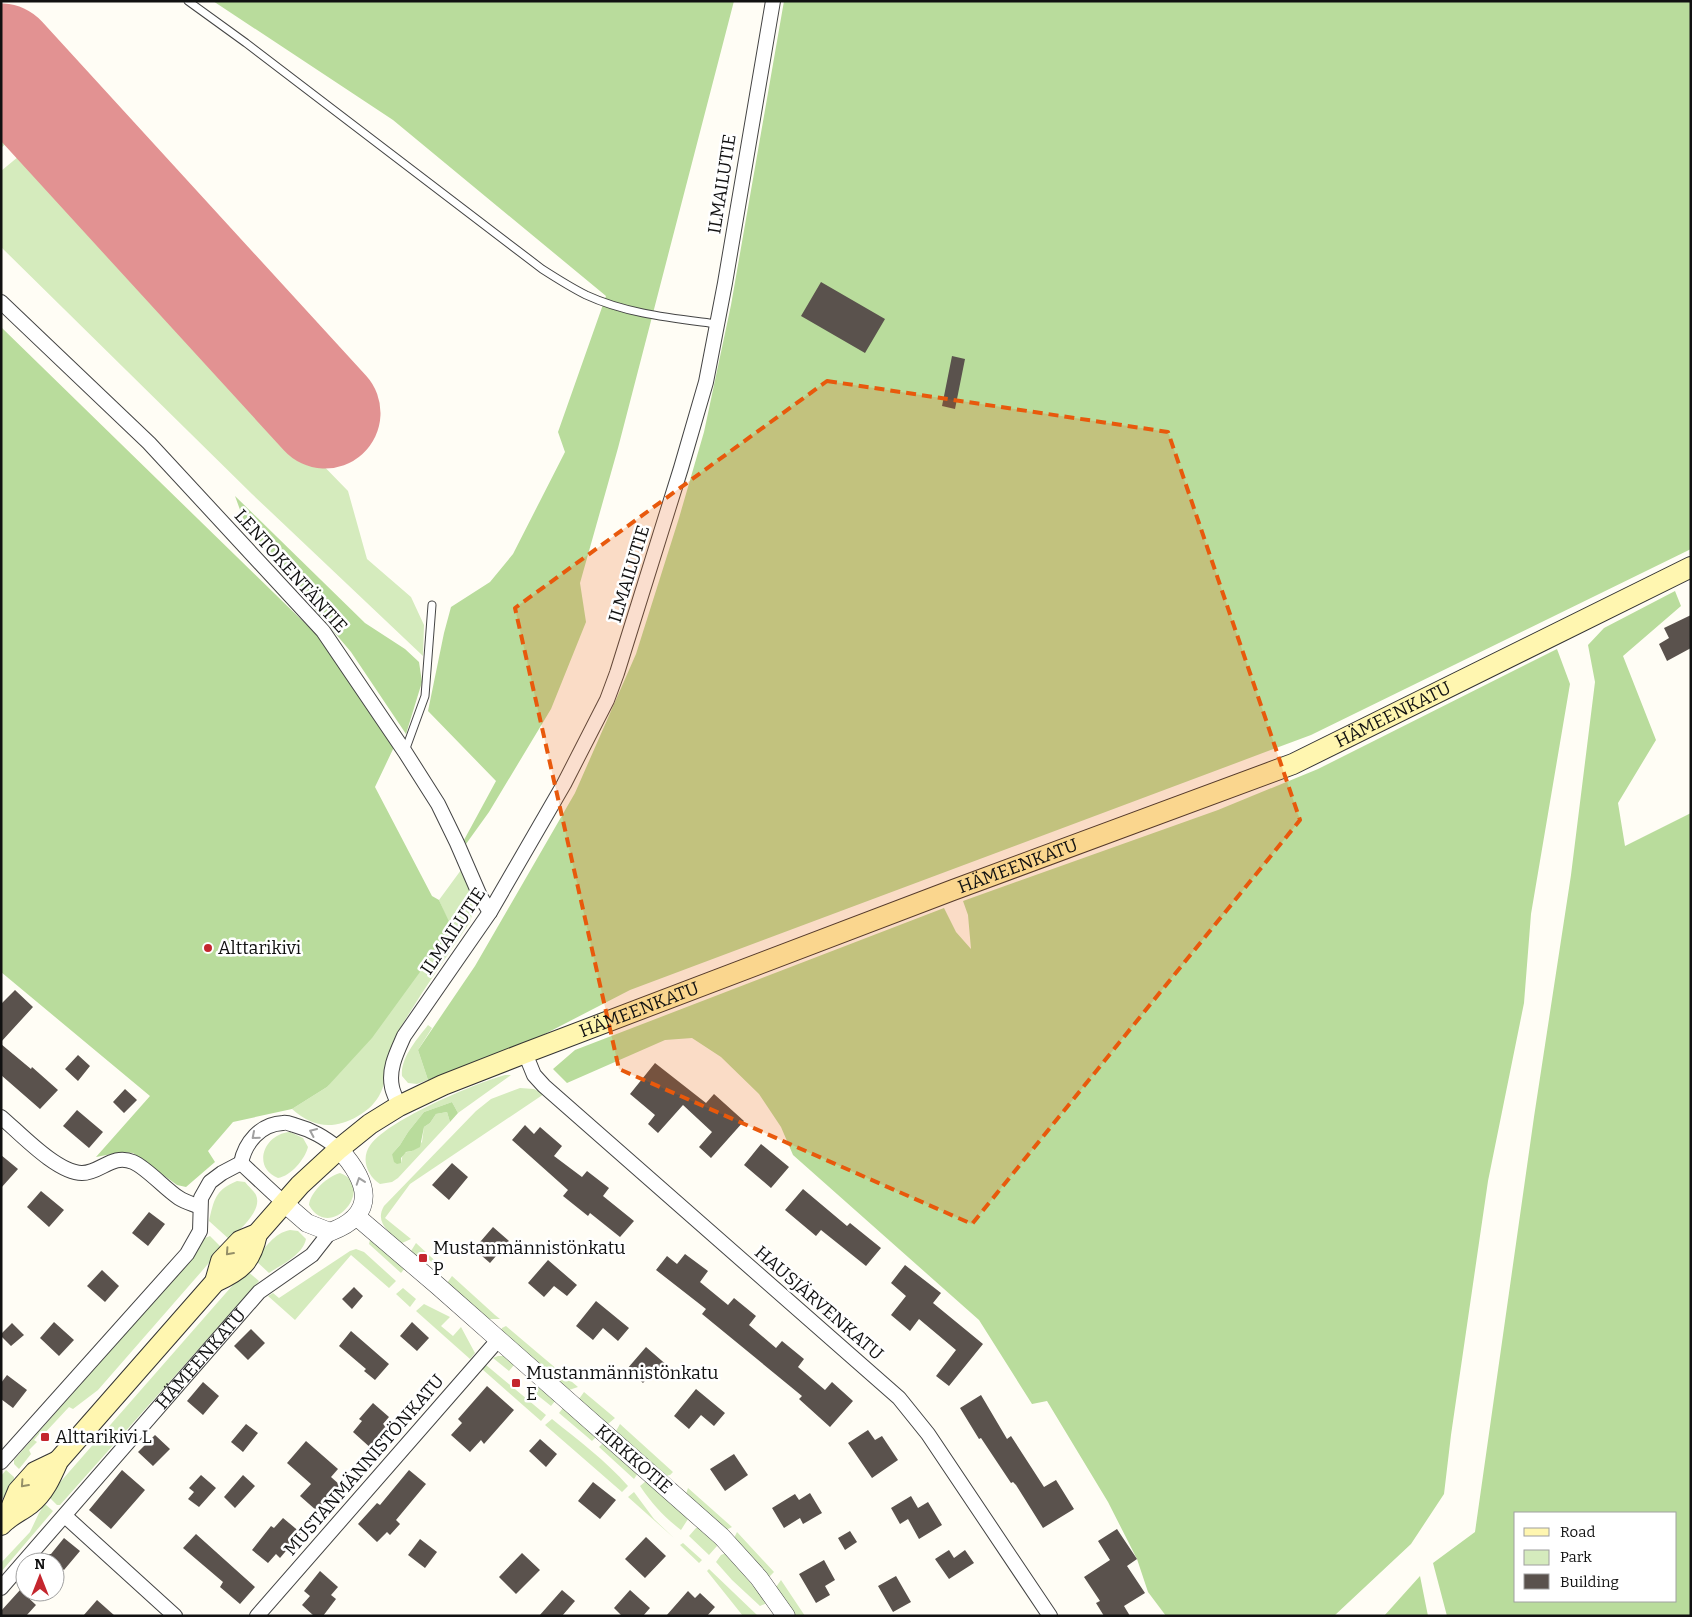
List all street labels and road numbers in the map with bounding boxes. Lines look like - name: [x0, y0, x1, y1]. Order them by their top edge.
- street label: ILMAILUTIE: [703, 133, 741, 235]
- street label: LENTOKENTÄNTIE: [230, 505, 352, 637]
- street label: ILMAILUTIE: [604, 523, 654, 625]
- street label: HÄMEENKATU: [1332, 677, 1455, 752]
- street label: HÄMEENKATU: [955, 834, 1081, 898]
- street label: ILMAILUTIE: [416, 883, 490, 979]
- street label: HÄMEENKATU: [576, 977, 702, 1042]
- street label: HAUSJÄRVENKATU: [750, 1241, 888, 1365]
- street label: HÄMEENKATU: [151, 1304, 251, 1414]
- street label: MUSTANMÄNNISTÖNKATU: [279, 1370, 449, 1560]
- street label: KIRKKOTIE: [591, 1420, 677, 1498]

